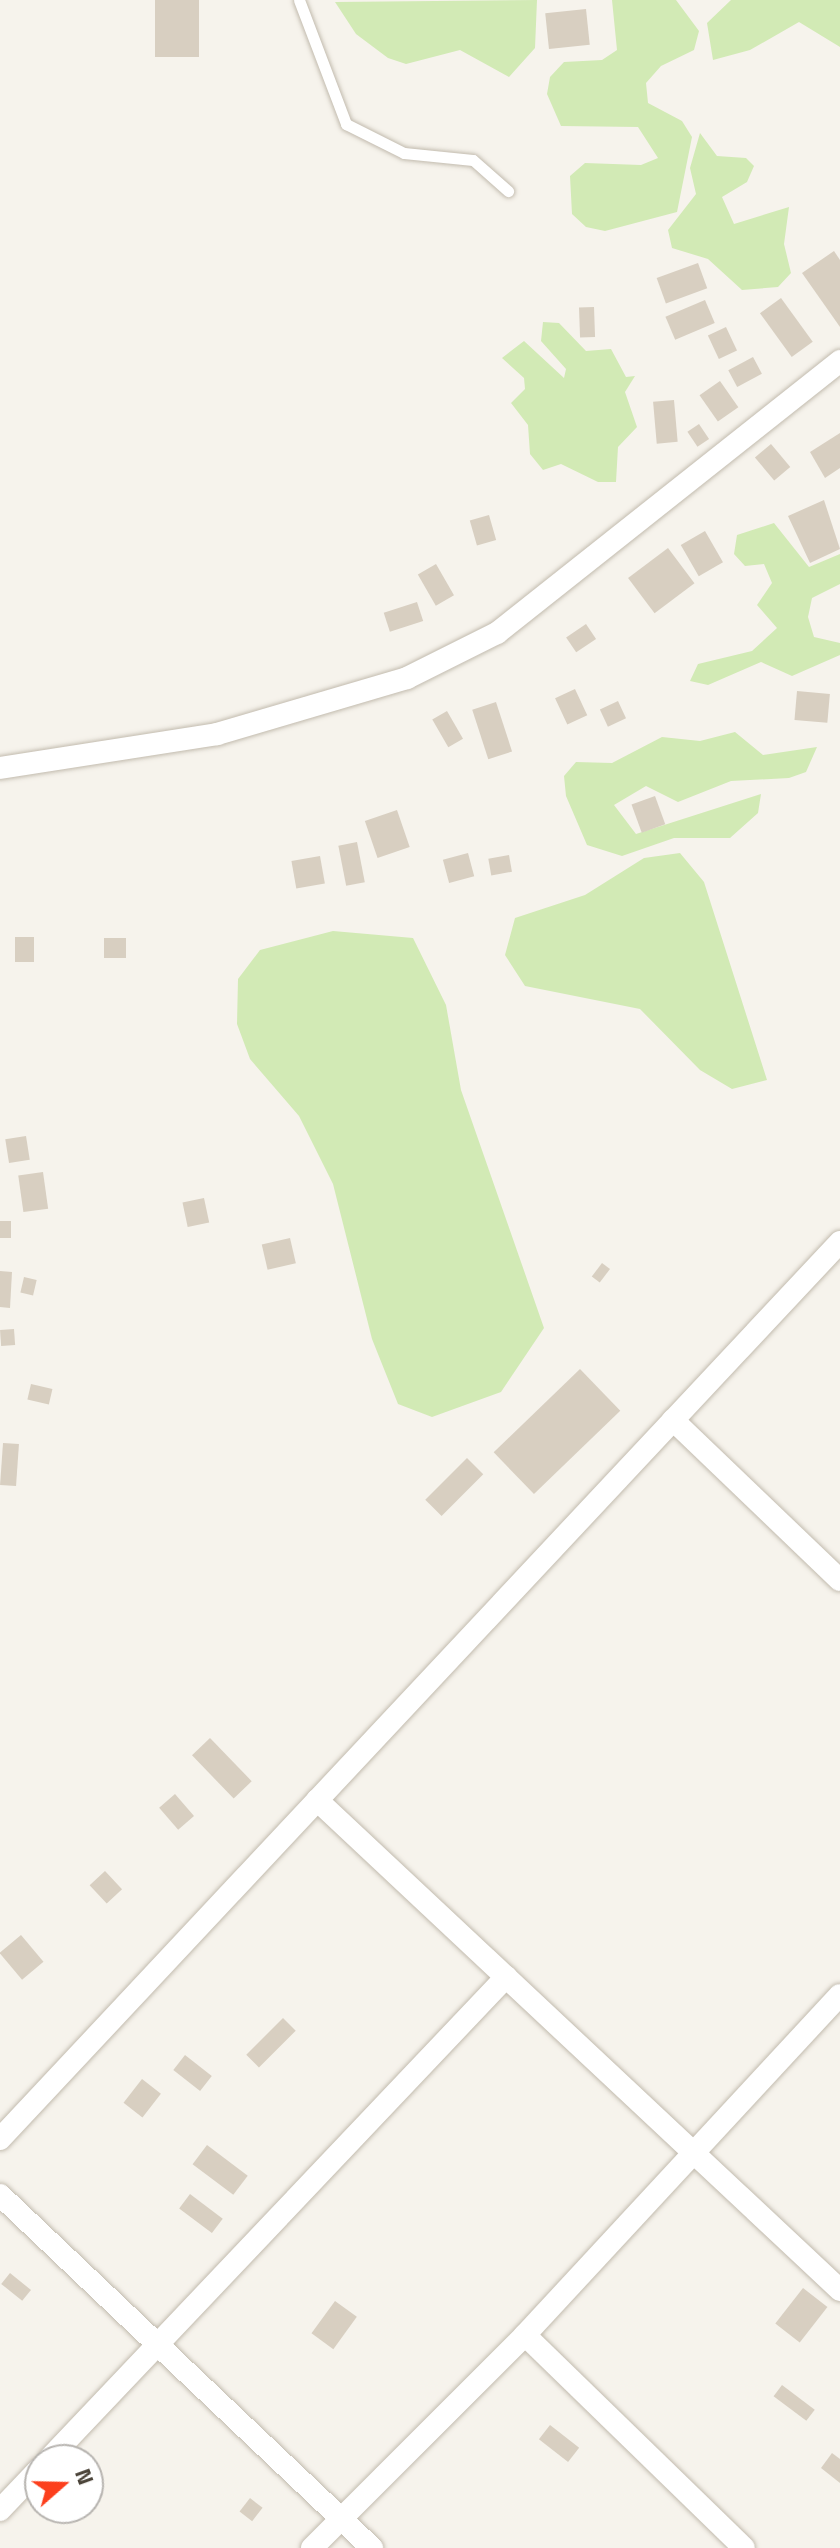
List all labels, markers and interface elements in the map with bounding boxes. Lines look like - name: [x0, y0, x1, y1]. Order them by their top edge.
- north arrow: [24, 2444, 104, 2524]
- text: N: [66, 2463, 103, 2489]

